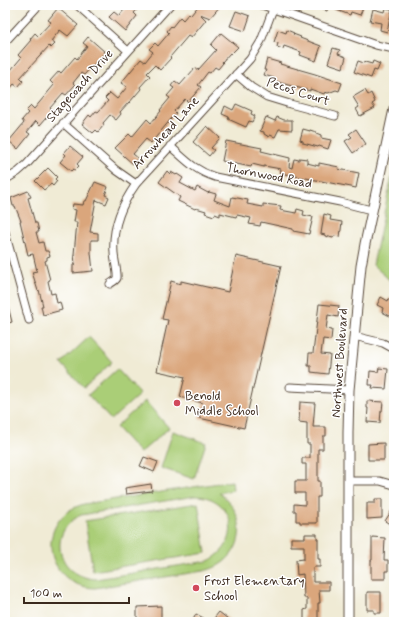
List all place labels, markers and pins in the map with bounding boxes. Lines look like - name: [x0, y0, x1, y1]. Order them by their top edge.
- place label: Benold Middle School: [185, 388, 259, 420]
- marker: Benold Middle School: [172, 398, 182, 408]
- place label: Frost Elementary School: [204, 573, 305, 605]
- marker: Frost Elementary School: [191, 583, 201, 593]

